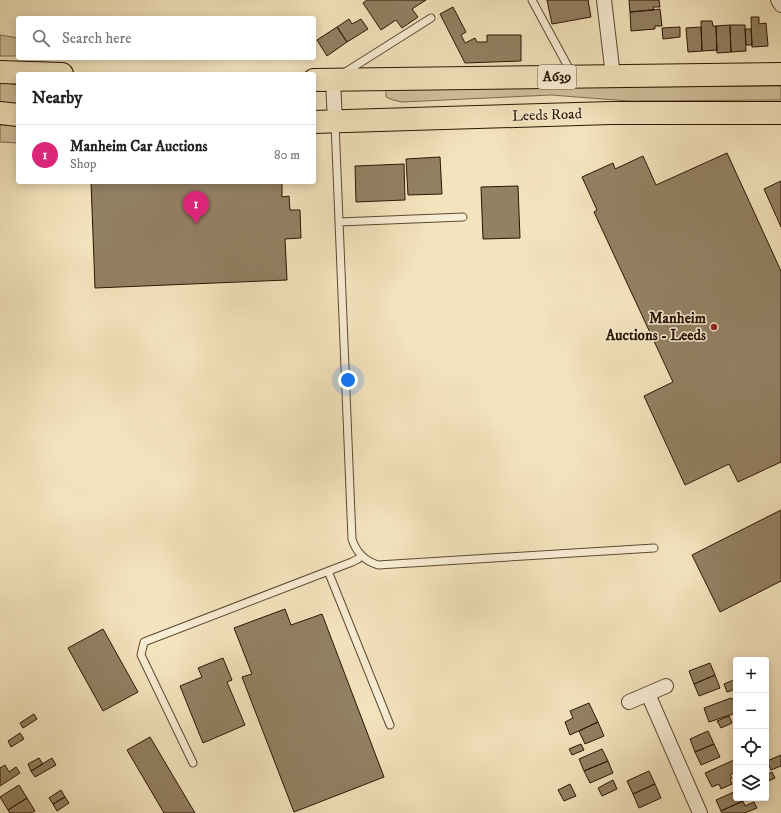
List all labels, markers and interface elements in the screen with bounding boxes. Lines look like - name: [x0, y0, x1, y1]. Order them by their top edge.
- search box: [16, 16, 316, 60]
- icon: search: [30, 27, 52, 49]
- text: Search here: [62, 29, 131, 48]
- road number: A639: [538, 65, 576, 89]
- text: Nearby: [32, 87, 82, 109]
- street label: Leeds Road: [512, 104, 583, 126]
- text: Manheim Car Auctions: [70, 137, 208, 156]
- text: 1: [43, 147, 47, 163]
- text: 80 m: [274, 147, 300, 163]
- text: Shop: [70, 156, 96, 172]
- pin: 1: [183, 191, 209, 224]
- place label: Manheim Auctions - Leeds: [605, 309, 707, 345]
- marker: Manheim Auctions - Leeds: [709, 322, 719, 332]
- your location: [338, 370, 358, 390]
- map controls: [733, 657, 769, 801]
- button: +: [733, 657, 769, 693]
- button: −: [733, 693, 769, 729]
- button: locate: [733, 729, 769, 765]
- button: layers: [733, 765, 769, 801]

